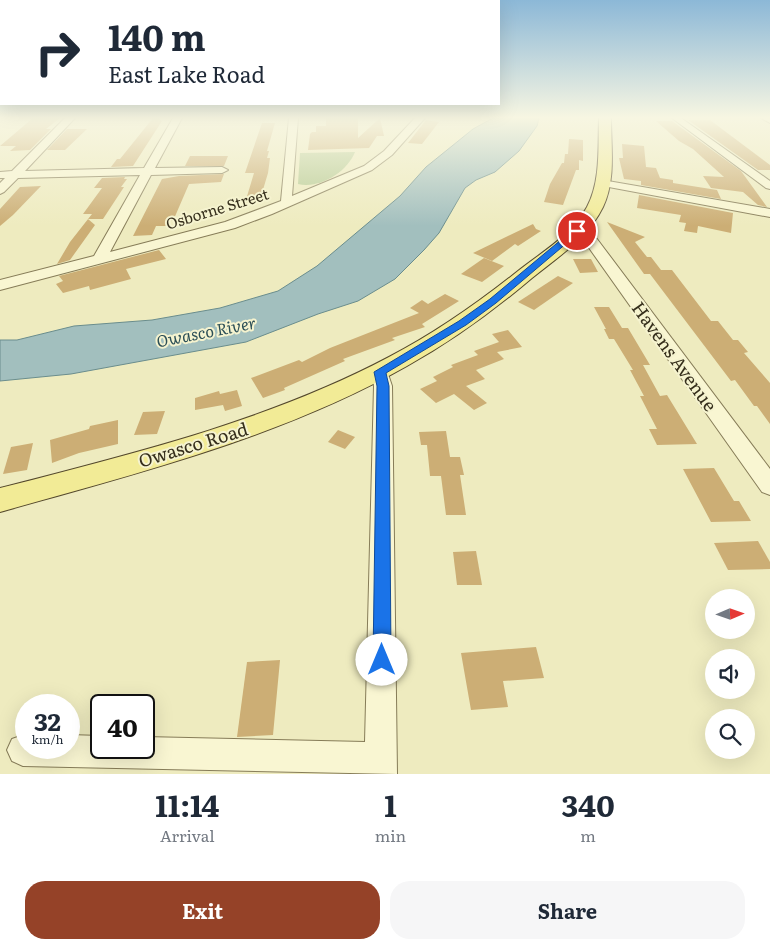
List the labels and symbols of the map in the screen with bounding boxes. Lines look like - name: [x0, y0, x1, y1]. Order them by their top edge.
- street label: Osborne Street: [163, 181, 271, 235]
- pin: [556, 210, 598, 252]
- street label: Havens Avenue: [626, 295, 724, 417]
- water label: Owasco River: [154, 310, 258, 352]
- street label: Owasco Road: [135, 415, 251, 473]
- north arrow: [705, 589, 755, 639]
- position arrow: [355, 633, 407, 685]
- speed limit sign: 40: [90, 694, 155, 759]

